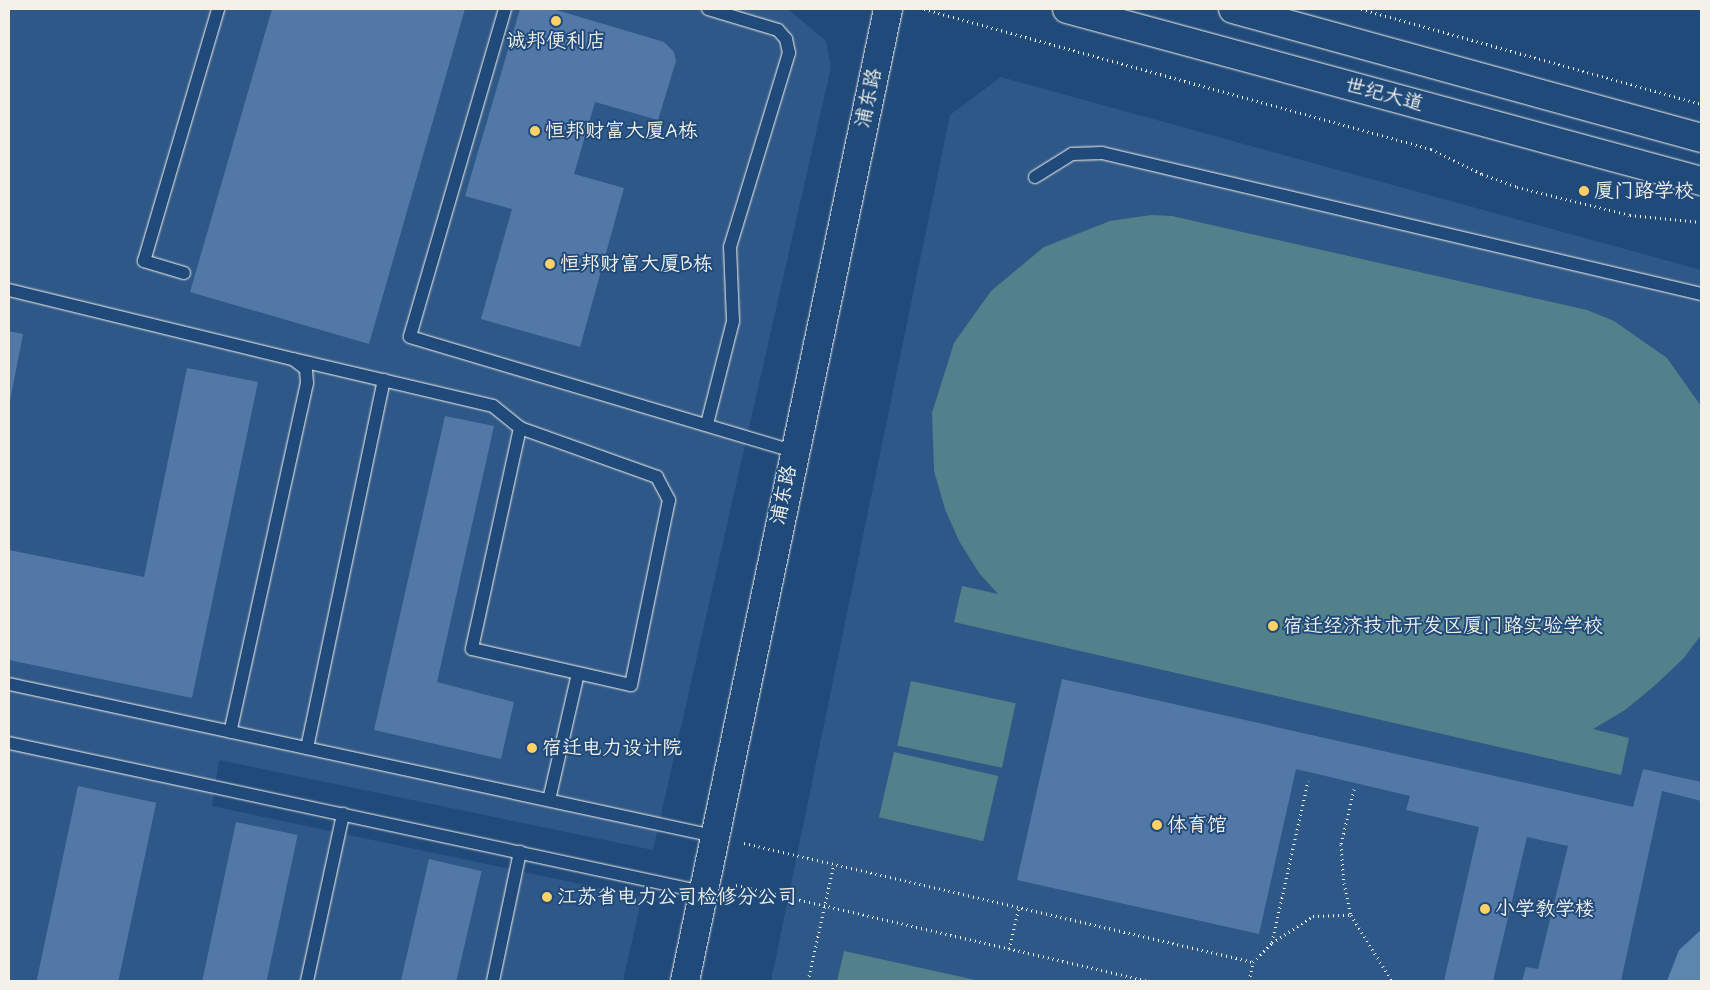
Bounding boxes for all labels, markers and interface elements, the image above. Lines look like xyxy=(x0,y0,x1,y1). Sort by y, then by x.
marker: 诚邦便利店 xyxy=(550,15,562,27)
place label: 诚邦便利店 xyxy=(506,29,606,53)
street label: 浦东路 xyxy=(851,66,887,130)
street label: 世纪大道 xyxy=(1342,73,1426,117)
place label: 恒邦财富大厦A栋 xyxy=(545,119,698,143)
marker: 恒邦财富大厦A栋 xyxy=(529,125,541,137)
place label: 厦门路学校 xyxy=(1594,179,1694,203)
marker: 厦门路学校 xyxy=(1578,185,1590,197)
place label: 恒邦财富大厦B栋 xyxy=(560,252,713,276)
marker: 恒邦财富大厦B栋 xyxy=(544,258,556,270)
street label: 浦东路 xyxy=(766,463,802,527)
place label: 宿迁经济技术开发区厦门路实验学校 xyxy=(1283,614,1603,638)
marker: 宿迁经济技术开发区厦门路实验学校 xyxy=(1267,620,1279,632)
place label: 宿迁电力设计院 xyxy=(542,736,682,760)
marker: 宿迁电力设计院 xyxy=(526,742,538,754)
place label: 体育馆 xyxy=(1167,813,1227,837)
marker: 体育馆 xyxy=(1151,819,1163,831)
place label: 江苏省电力公司检修分公司 xyxy=(557,885,797,909)
marker: 江苏省电力公司检修分公司 xyxy=(541,891,553,903)
place label: 小学教学楼 xyxy=(1495,897,1595,921)
marker: 小学教学楼 xyxy=(1479,903,1491,915)

